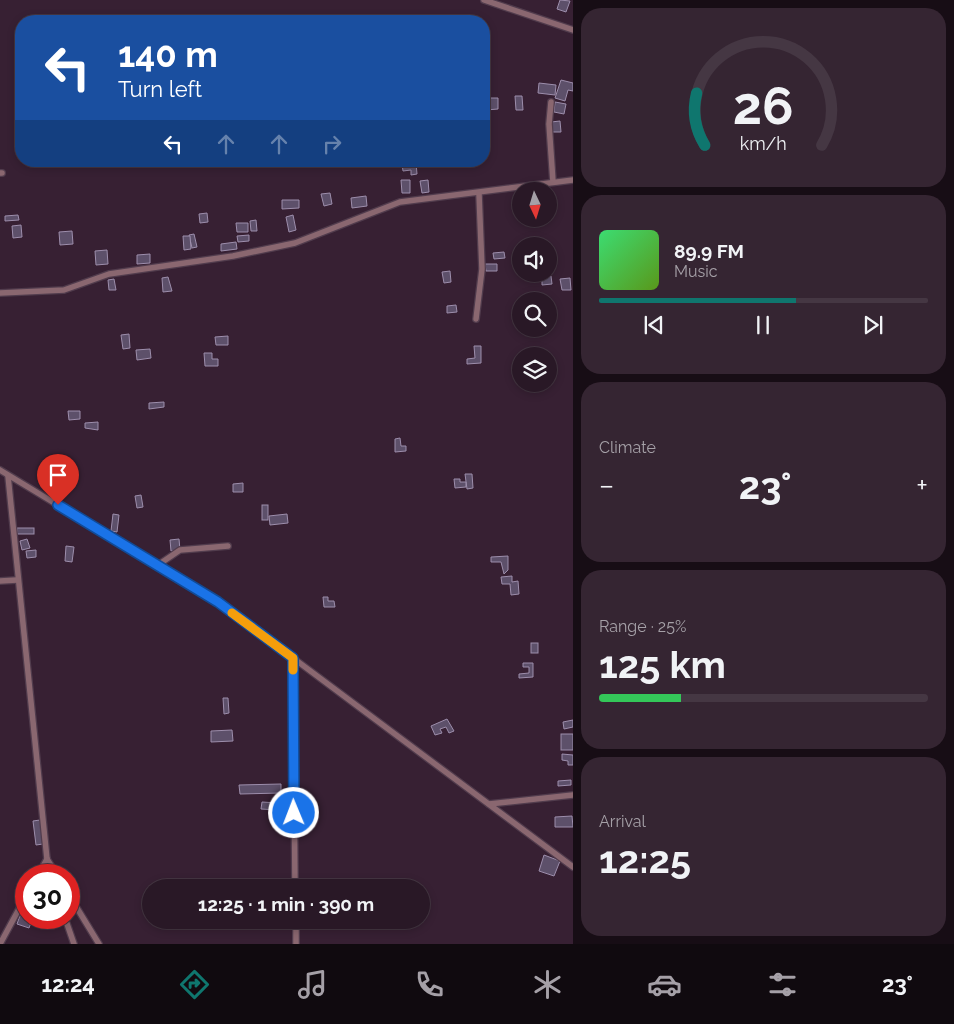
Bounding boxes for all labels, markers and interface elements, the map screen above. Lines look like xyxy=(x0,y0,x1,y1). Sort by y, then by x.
text: 140 m xyxy=(118,34,218,75)
icon: left xyxy=(35,35,100,100)
text: 26 xyxy=(733,75,794,136)
text: Turn left xyxy=(118,76,202,102)
icon: left xyxy=(159,130,187,158)
icon: ahead xyxy=(212,130,240,158)
icon: ahead xyxy=(265,130,293,158)
icon: right xyxy=(318,130,346,158)
text: km/h xyxy=(740,133,787,154)
north arrow xyxy=(512,182,558,228)
map controls xyxy=(512,182,557,392)
button: sound xyxy=(512,237,557,282)
text: 89.9 FM xyxy=(674,240,744,262)
text: Music xyxy=(674,262,718,281)
button: search xyxy=(512,292,557,337)
icon: previous xyxy=(640,311,668,339)
icon: pause xyxy=(749,311,777,339)
icon: next xyxy=(859,311,887,339)
button: layers xyxy=(512,347,557,392)
text: Climate xyxy=(599,438,656,457)
pin xyxy=(37,454,79,505)
icon: arrive xyxy=(44,461,72,489)
text: 23° xyxy=(739,463,792,508)
text: − xyxy=(599,469,614,502)
text: + xyxy=(916,469,928,502)
text: Range · 25% xyxy=(599,617,686,636)
text: 125 km xyxy=(599,642,726,687)
position arrow xyxy=(267,786,319,838)
text: Arrival xyxy=(599,812,646,831)
text: 12:25 xyxy=(599,837,691,882)
speed limit sign: 30 xyxy=(15,864,80,929)
text: 12:25 · 1 min · 390 m xyxy=(198,893,374,915)
icon: directions xyxy=(177,967,212,1002)
icon: music xyxy=(295,967,330,1002)
icon: phone xyxy=(412,967,447,1002)
icon: climate xyxy=(530,967,565,1002)
icon: car xyxy=(647,967,682,1002)
icon: filters xyxy=(765,967,800,1002)
text: 12:24 xyxy=(41,971,95,997)
text: 23° xyxy=(882,971,913,997)

